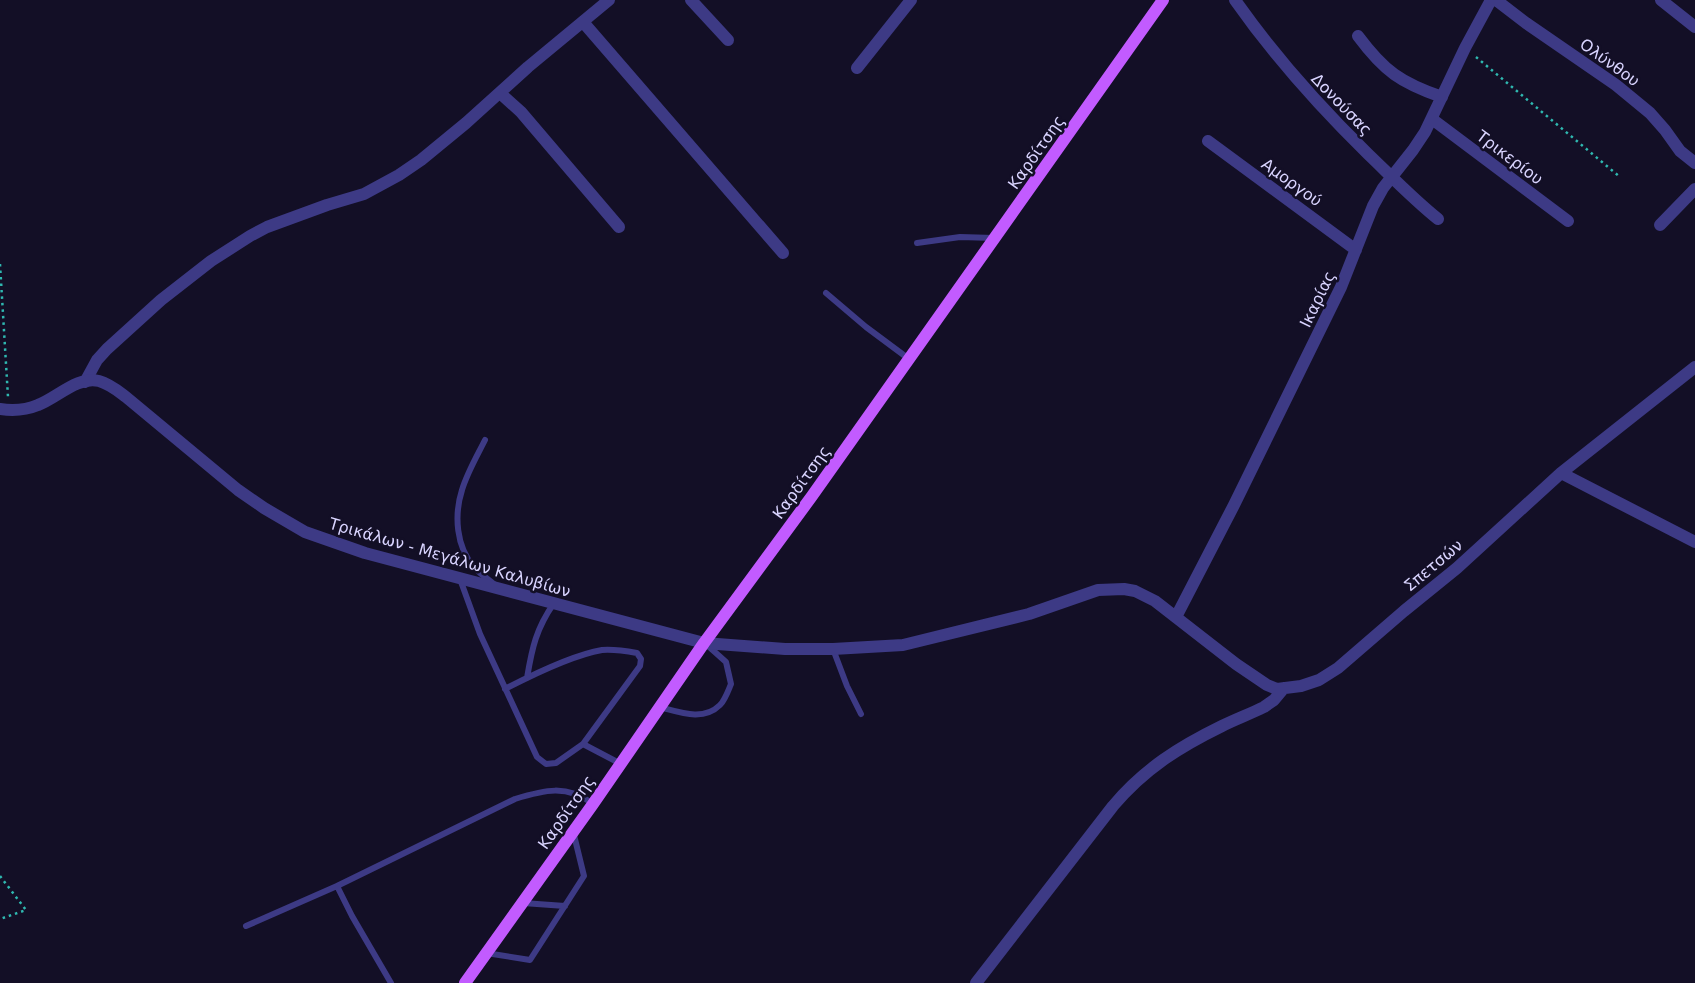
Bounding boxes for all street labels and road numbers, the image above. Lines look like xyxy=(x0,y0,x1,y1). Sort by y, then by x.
street label: Ολύνθου xyxy=(1576,34,1643,90)
street label: Δονούσας xyxy=(1307,69,1376,139)
street label: Καρδίτσης xyxy=(1004,112,1069,193)
street label: Τρικερίου xyxy=(1472,126,1547,188)
street label: Αμοργού xyxy=(1258,154,1325,211)
street label: Ικαρίας xyxy=(1296,268,1339,330)
street label: Καρδίτσης xyxy=(769,442,834,523)
street label: Τρικάλων - Μεγάλων Καλυβίων xyxy=(326,514,573,601)
street label: Σπετσών xyxy=(1400,535,1466,595)
street label: Καρδίτσης xyxy=(534,772,599,853)

